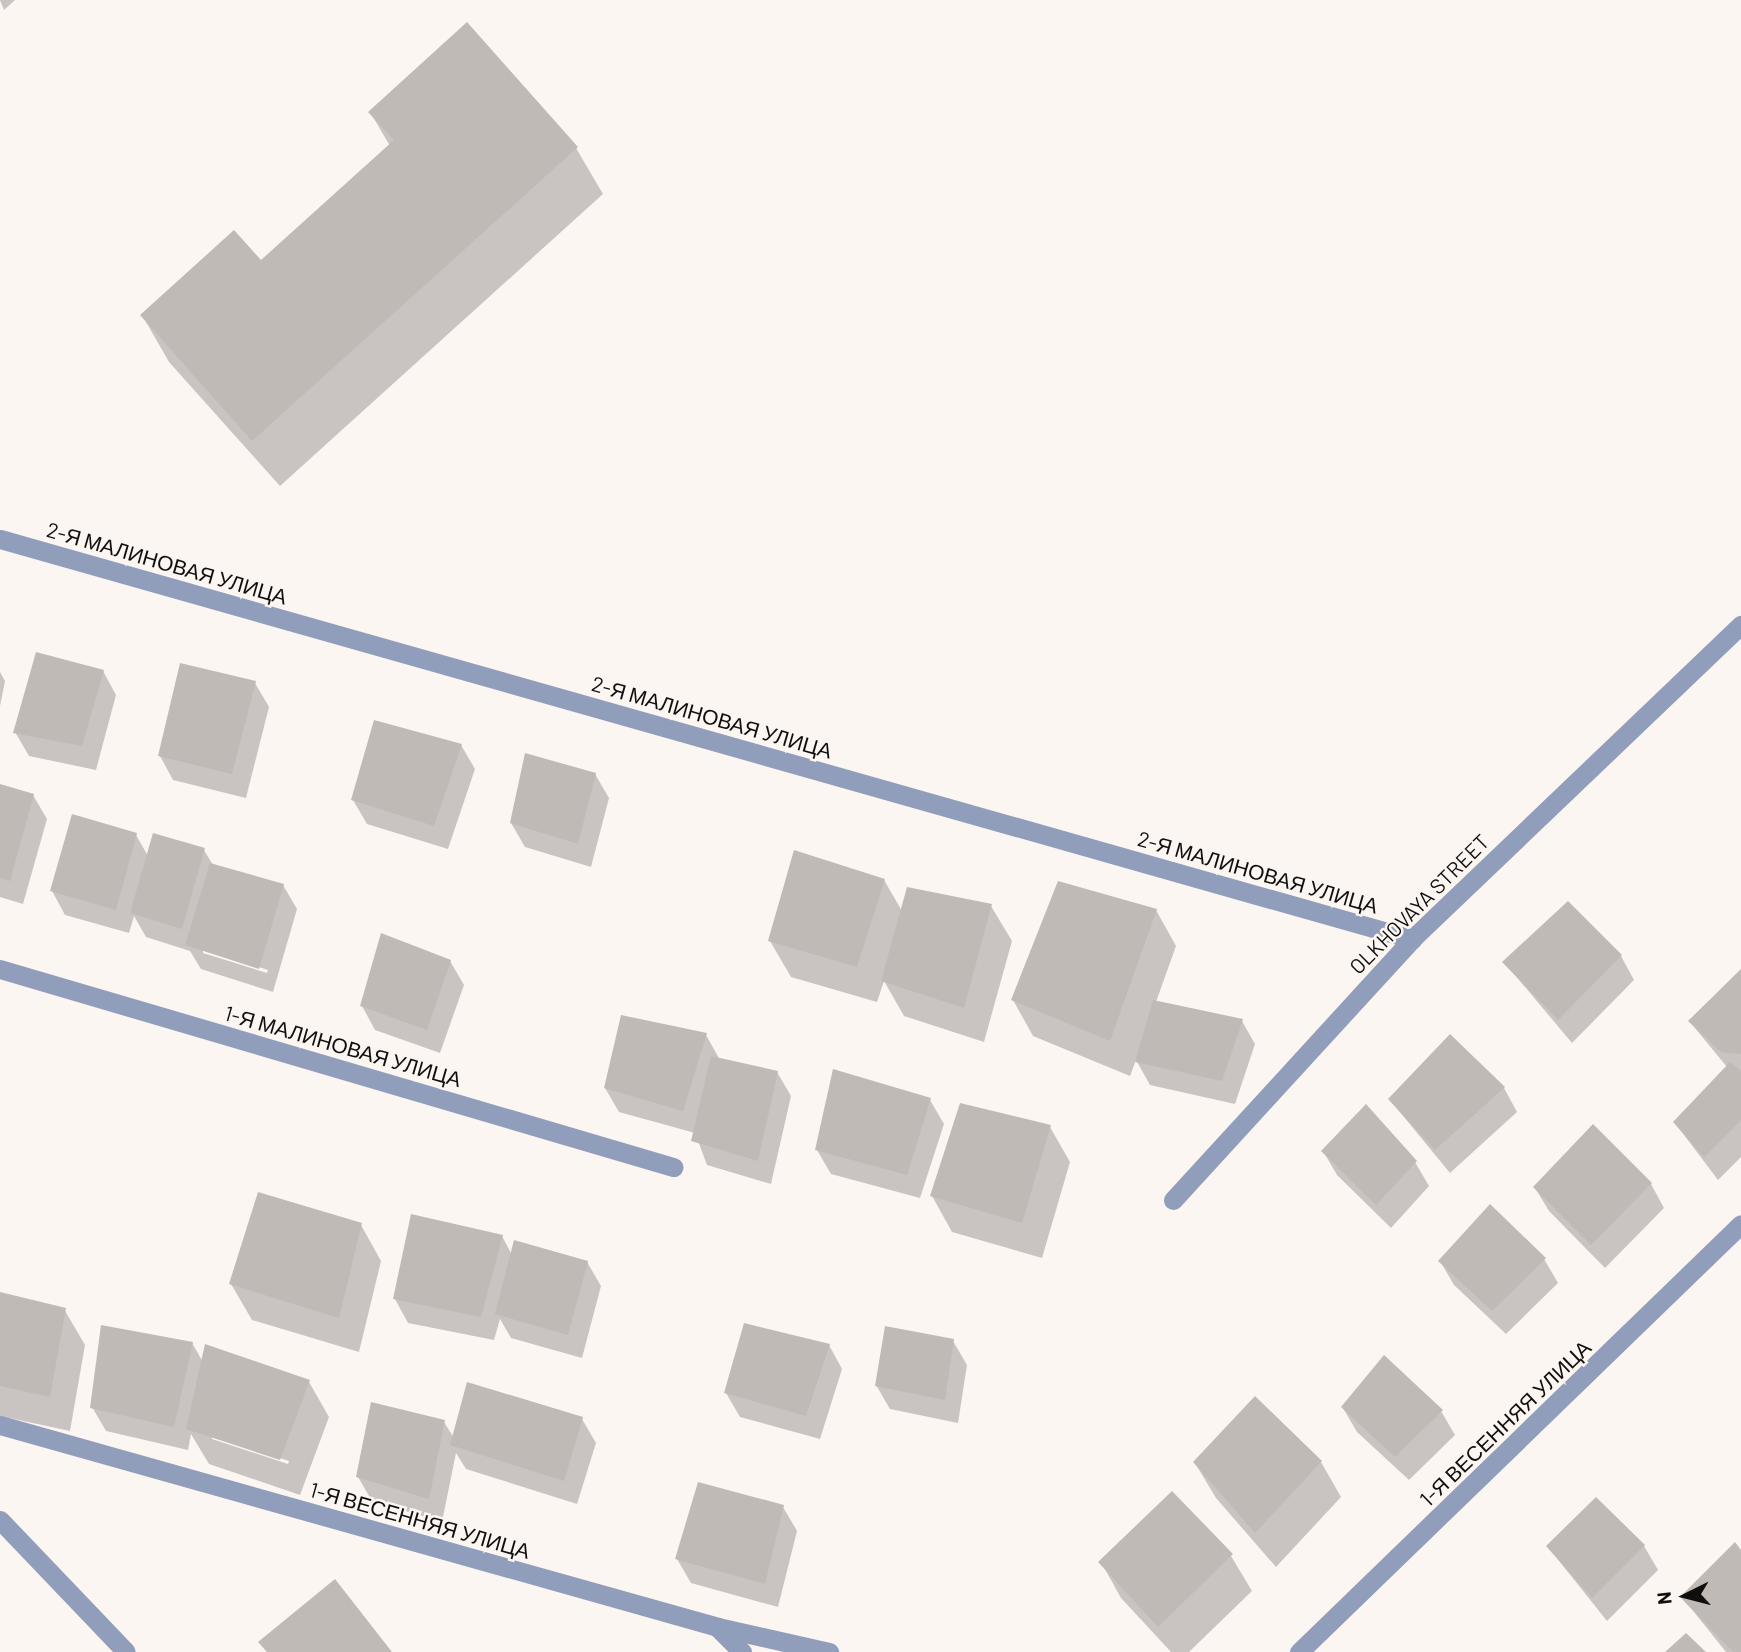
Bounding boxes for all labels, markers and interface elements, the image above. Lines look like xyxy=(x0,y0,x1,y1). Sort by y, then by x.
street label: 2-Я МАЛИНОВАЯ УЛИЦА xyxy=(44,517,290,609)
street label: 2-Я МАЛИНОВАЯ УЛИЦА xyxy=(589,671,835,763)
street label: 2-Я МАЛИНОВАЯ УЛИЦА xyxy=(1135,826,1381,918)
street label: OLKHOVAYA STREET xyxy=(1344,829,1494,979)
street label: 1-Я МАЛИНОВАЯ УЛИЦА xyxy=(222,1000,464,1092)
street label: 1-Я ВЕСЕННЯЯ УЛИЦА xyxy=(1414,1335,1596,1511)
street label: 1-Я ВЕСЕННЯЯ УЛИЦА xyxy=(307,1476,533,1564)
north arrow xyxy=(1650,1561,1720,1631)
text: N xyxy=(1652,1591,1676,1606)

